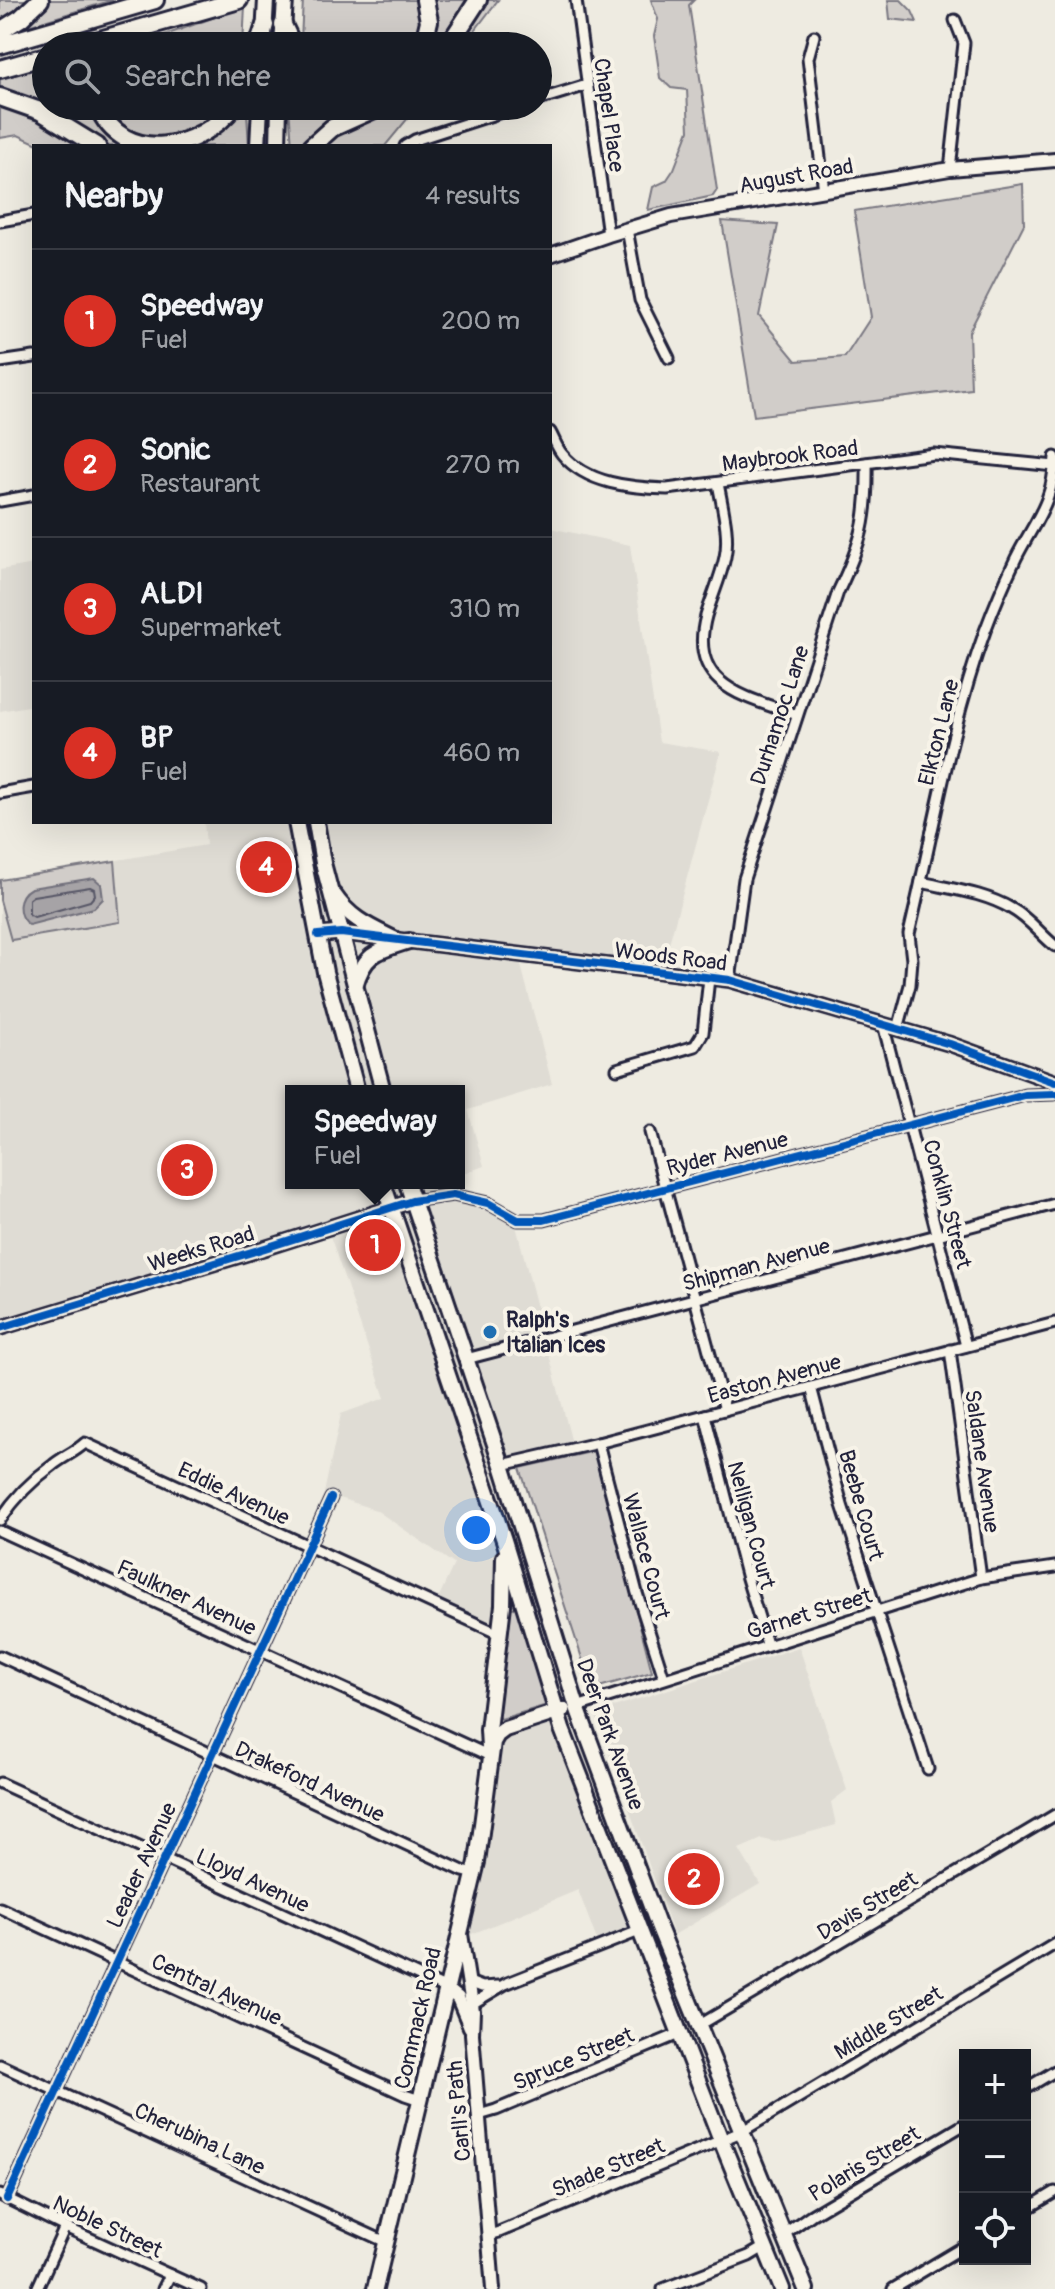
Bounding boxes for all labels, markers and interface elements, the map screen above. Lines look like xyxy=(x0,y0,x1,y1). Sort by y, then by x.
search box xyxy=(32,32,552,120)
icon: search xyxy=(60,54,104,98)
street label: Chapel Place xyxy=(587,56,631,174)
text: Search here xyxy=(124,58,271,95)
street label: August Road xyxy=(737,152,856,200)
text: Nearby xyxy=(64,175,163,218)
text: 4 results xyxy=(425,180,520,212)
text: Speedway xyxy=(140,287,263,324)
text: 1 xyxy=(85,305,95,337)
text: 200 m xyxy=(441,305,520,337)
text: Fuel xyxy=(140,324,188,356)
text: Sonic xyxy=(140,431,211,468)
street label: Maybrook Road xyxy=(721,434,860,478)
text: 2 xyxy=(83,449,97,481)
text: 270 m xyxy=(445,449,520,481)
text: Restaurant xyxy=(140,468,260,500)
text: ALDI xyxy=(140,575,204,612)
text: 3 xyxy=(83,593,97,625)
text: 310 m xyxy=(449,593,520,625)
text: Supermarket xyxy=(140,612,281,644)
street label: Durhamoc Lane xyxy=(744,642,816,789)
street label: Elkton Lane xyxy=(912,676,966,788)
text: BP xyxy=(140,719,174,756)
text: 4 xyxy=(82,737,98,769)
text: 460 m xyxy=(443,737,520,769)
text: Fuel xyxy=(140,756,188,788)
pin: 4 xyxy=(240,837,292,897)
street label: Woods Road xyxy=(613,936,729,978)
popup xyxy=(285,1085,465,1189)
text: Speedway xyxy=(314,1103,436,1140)
street label: Ryder Avenue xyxy=(664,1125,791,1183)
street label: Conklin Street xyxy=(916,1137,978,1272)
pin: 3 xyxy=(161,1140,213,1200)
text: Fuel xyxy=(314,1140,361,1172)
pin: 1 xyxy=(349,1215,401,1275)
street label: Weeks Road xyxy=(145,1220,258,1278)
street label: Shipman Avenue xyxy=(679,1232,833,1298)
place label: Ralph's Italian Ices xyxy=(506,1306,605,1359)
marker: Ralph's Italian Ices xyxy=(481,1323,499,1341)
street label: Easton Avenue xyxy=(705,1348,844,1410)
street label: Saldane Avenue xyxy=(958,1388,1006,1535)
street label: Beebe Court xyxy=(832,1447,890,1564)
street label: Eddie Avenue xyxy=(173,1456,294,1532)
street label: Nelligan Court xyxy=(721,1458,782,1592)
street label: Wallace Court xyxy=(616,1490,676,1623)
your location xyxy=(456,1510,496,1550)
street label: Faulkner Avenue xyxy=(112,1553,261,1643)
street label: Garnet Street xyxy=(743,1582,875,1646)
street label: Deer Park Avenue xyxy=(570,1655,650,1814)
street label: Drakeford Avenue xyxy=(230,1735,389,1829)
street label: Leader Avenue xyxy=(101,1798,183,1933)
street label: Lloyd Avenue xyxy=(191,1842,314,1919)
pin: 2 xyxy=(668,1849,720,1909)
street label: Davis Street xyxy=(812,1865,923,1947)
street label: Commack Road xyxy=(388,1945,448,2092)
street label: Central Avenue xyxy=(147,1947,286,2032)
street label: Middle Street xyxy=(829,1979,948,2066)
street label: Spruce Street xyxy=(509,2021,638,2097)
map controls xyxy=(959,2049,1031,2265)
button: + xyxy=(959,2049,1031,2121)
street label: Carll's Path xyxy=(441,2059,477,2163)
street label: Cherubina Lane xyxy=(130,2096,269,2181)
street label: Polaris Street xyxy=(804,2119,926,2208)
button: − xyxy=(959,2121,1031,2193)
street label: Shade Street xyxy=(548,2132,669,2204)
street label: Noble Street xyxy=(48,2189,167,2265)
button: locate xyxy=(959,2193,1031,2265)

